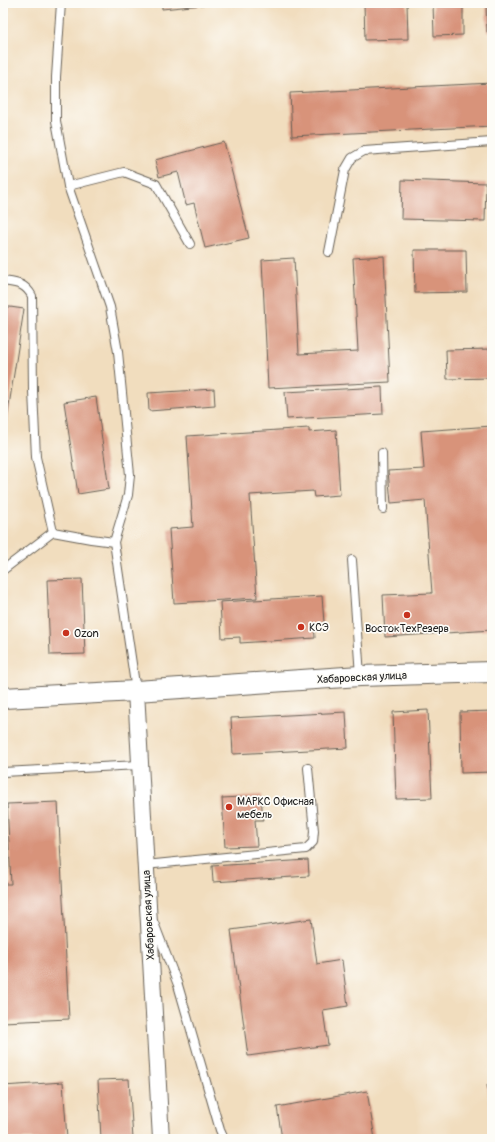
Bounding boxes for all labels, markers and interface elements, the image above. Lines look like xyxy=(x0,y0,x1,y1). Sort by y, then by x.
marker: ВостокТехРезерв xyxy=(402,610,412,620)
place label: КСЭ xyxy=(309,621,329,634)
marker: КСЭ xyxy=(296,622,306,632)
place label: ВостокТехРезерв xyxy=(365,622,449,635)
place label: Ozon xyxy=(74,627,99,640)
marker: Ozon xyxy=(61,628,71,638)
street label: Хабаровская улица xyxy=(317,669,407,686)
place label: МАРКС Офисная мебель xyxy=(237,795,314,821)
marker: МАРКС Офисная мебель xyxy=(224,802,234,812)
street label: Хабаровская улица xyxy=(140,870,157,960)

